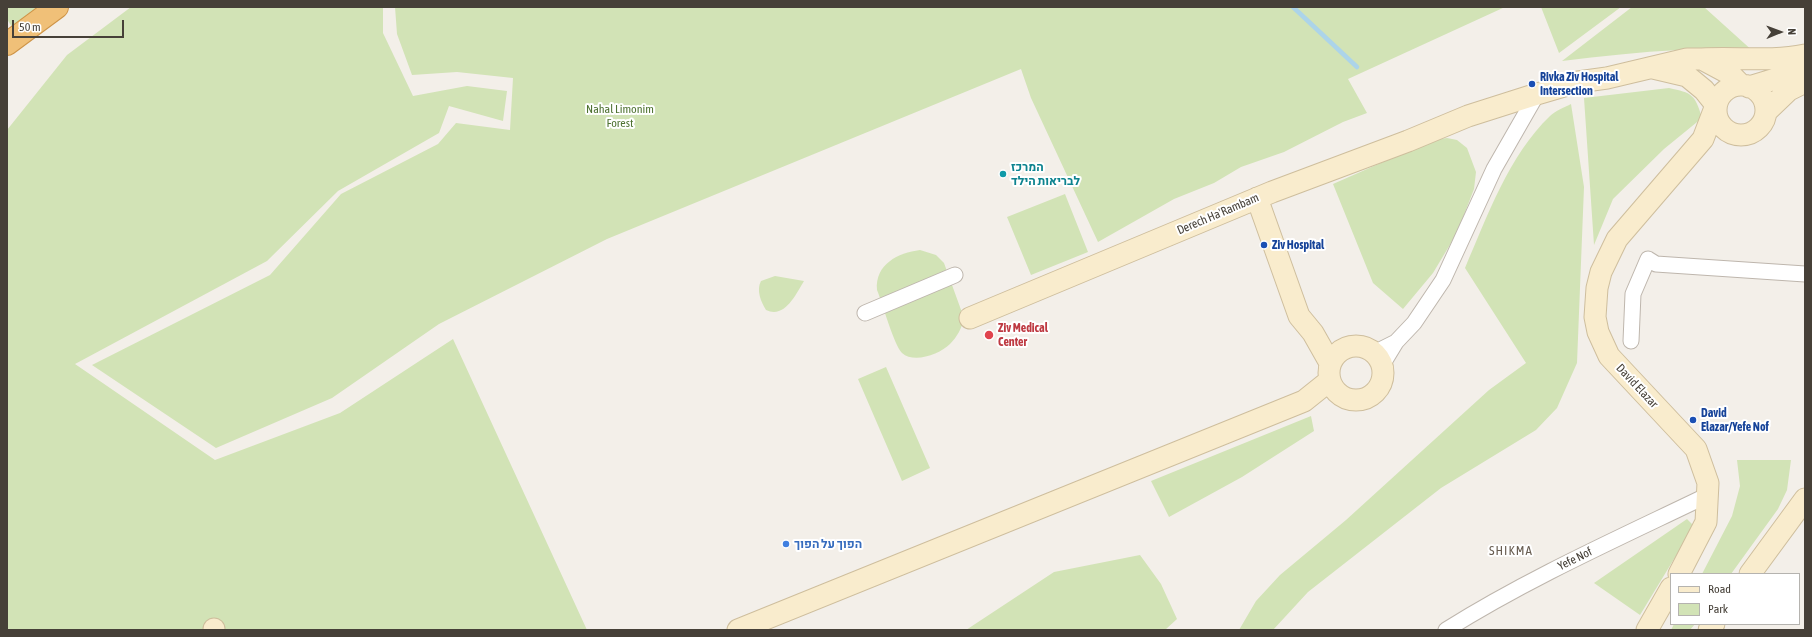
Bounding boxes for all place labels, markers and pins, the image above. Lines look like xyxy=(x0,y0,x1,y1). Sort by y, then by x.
place label: Rivka Ziv Hospital Intersection xyxy=(1540,70,1618,98)
marker: Rivka Ziv Hospital Intersection xyxy=(1527,79,1537,89)
place label: המרכז לבריאות הילד xyxy=(1011,160,1080,188)
marker: המרכז לבריאות הילד xyxy=(998,169,1008,179)
place label: Ziv Hospital xyxy=(1272,238,1324,252)
marker: Ziv Hospital xyxy=(1259,240,1269,250)
place label: Ziv Medical Center xyxy=(998,321,1048,349)
marker: Ziv Medical Center xyxy=(983,329,995,341)
place label: David Elazar/Yefe Nof xyxy=(1701,406,1769,434)
marker: David Elazar/Yefe Nof xyxy=(1688,415,1698,425)
place label: הפוך על הפוך xyxy=(794,537,862,551)
marker: הפוך על הפוך xyxy=(781,539,791,549)

